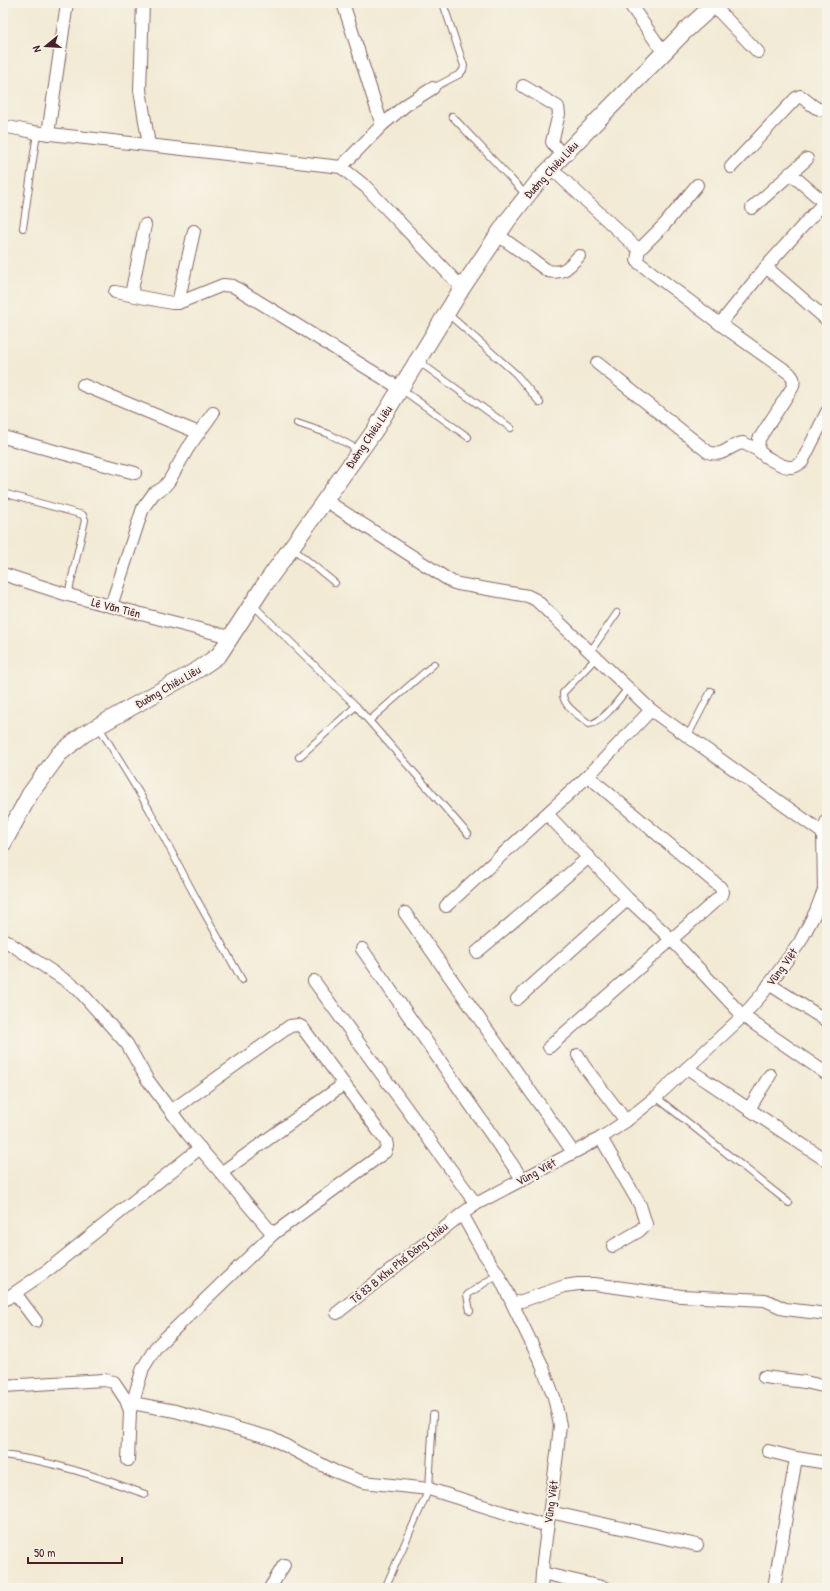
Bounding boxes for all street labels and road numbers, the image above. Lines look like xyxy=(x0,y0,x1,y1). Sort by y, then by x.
street label: Đường Chiêu Liêu xyxy=(519,137,582,202)
street label: Đường Chiêu Liêu xyxy=(341,401,396,472)
street label: Lê Văn Tiên xyxy=(90,593,143,622)
street label: Đường Chiêu Liêu xyxy=(132,661,204,712)
street label: Vũng Việt xyxy=(762,943,802,989)
street label: Vũng Việt xyxy=(513,1153,560,1190)
street label: Tổ 83 B Khu Phố Đông Chiêu xyxy=(346,1218,451,1307)
street label: Vũng Việt xyxy=(539,1478,562,1525)

